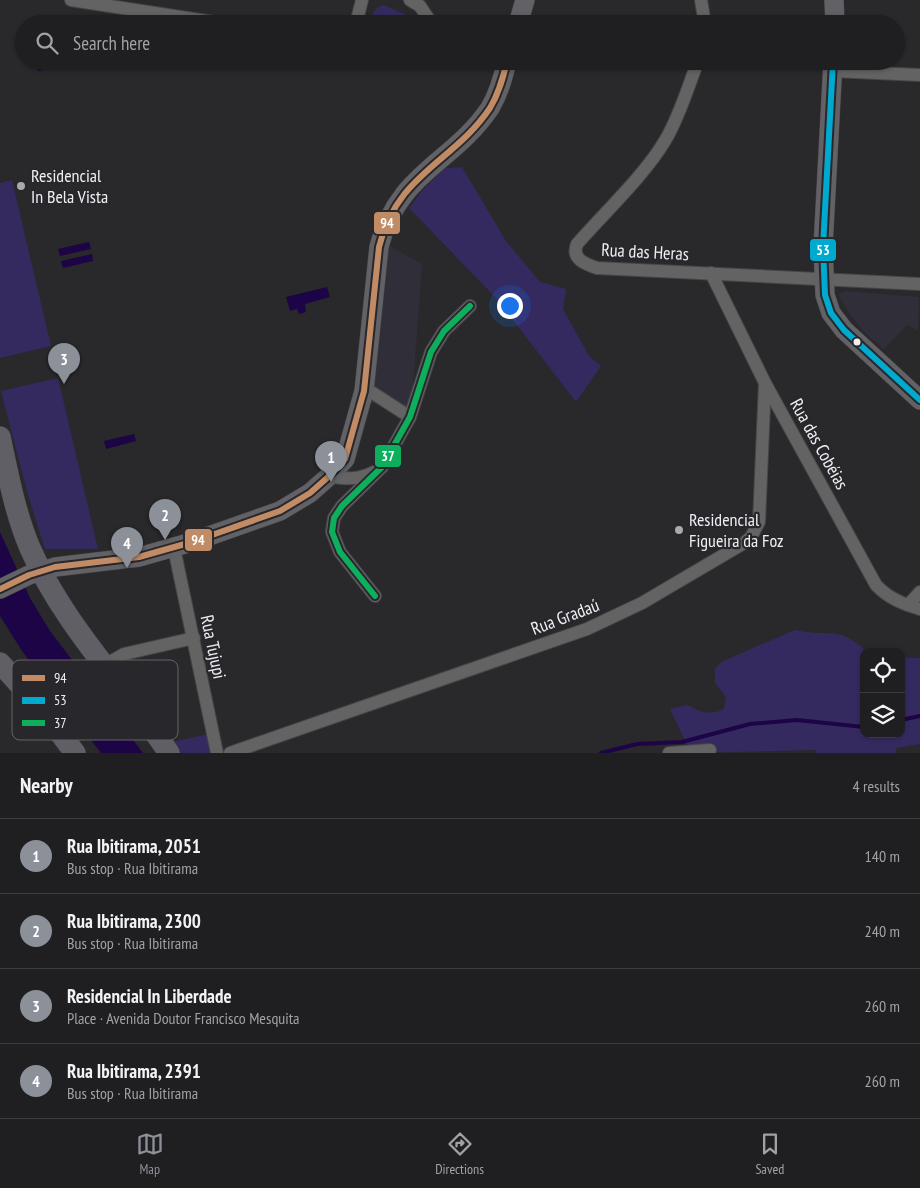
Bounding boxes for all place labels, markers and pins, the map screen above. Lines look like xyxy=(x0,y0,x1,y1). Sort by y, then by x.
place label: Residencial In Bela Vista xyxy=(31,164,108,208)
marker: Residencial In Bela Vista xyxy=(15,180,27,192)
unlabelled marker xyxy=(852,337,862,347)
pin: 3 xyxy=(48,343,80,384)
pin: 1 xyxy=(315,441,347,482)
pin: 2 xyxy=(149,499,181,540)
place label: Residencial Figueira da Foz xyxy=(689,508,784,552)
marker: Residencial Figueira da Foz xyxy=(673,524,685,536)
pin: 4 xyxy=(111,527,143,568)

